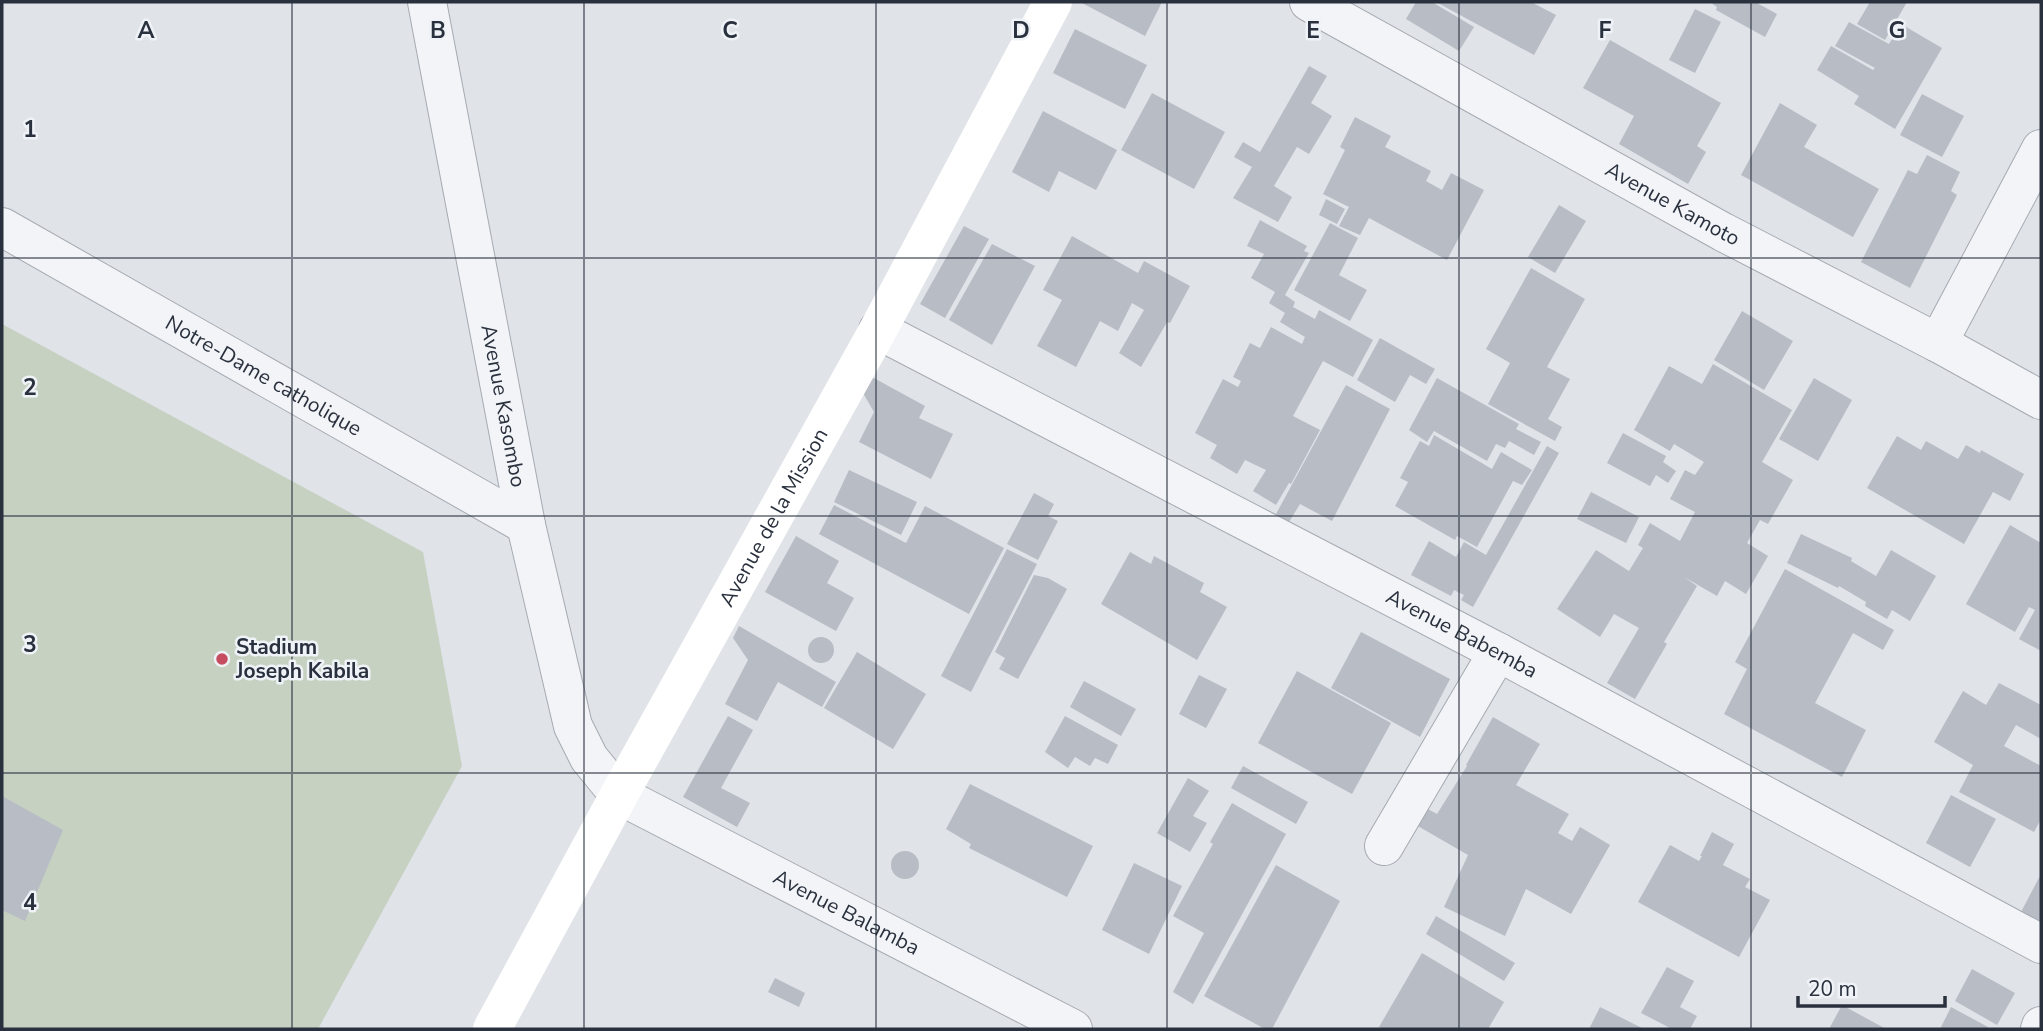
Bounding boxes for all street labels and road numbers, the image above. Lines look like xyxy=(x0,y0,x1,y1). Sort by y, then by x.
street label: Avenue Kamoto xyxy=(1600,155,1745,252)
street label: Notre-Dame catholique xyxy=(160,309,367,443)
street label: Avenue Kasombo xyxy=(474,322,533,489)
street label: Avenue de la Mission xyxy=(713,423,835,612)
street label: Avenue Babemba xyxy=(1381,582,1542,685)
street label: Avenue Balamba xyxy=(768,863,924,962)

